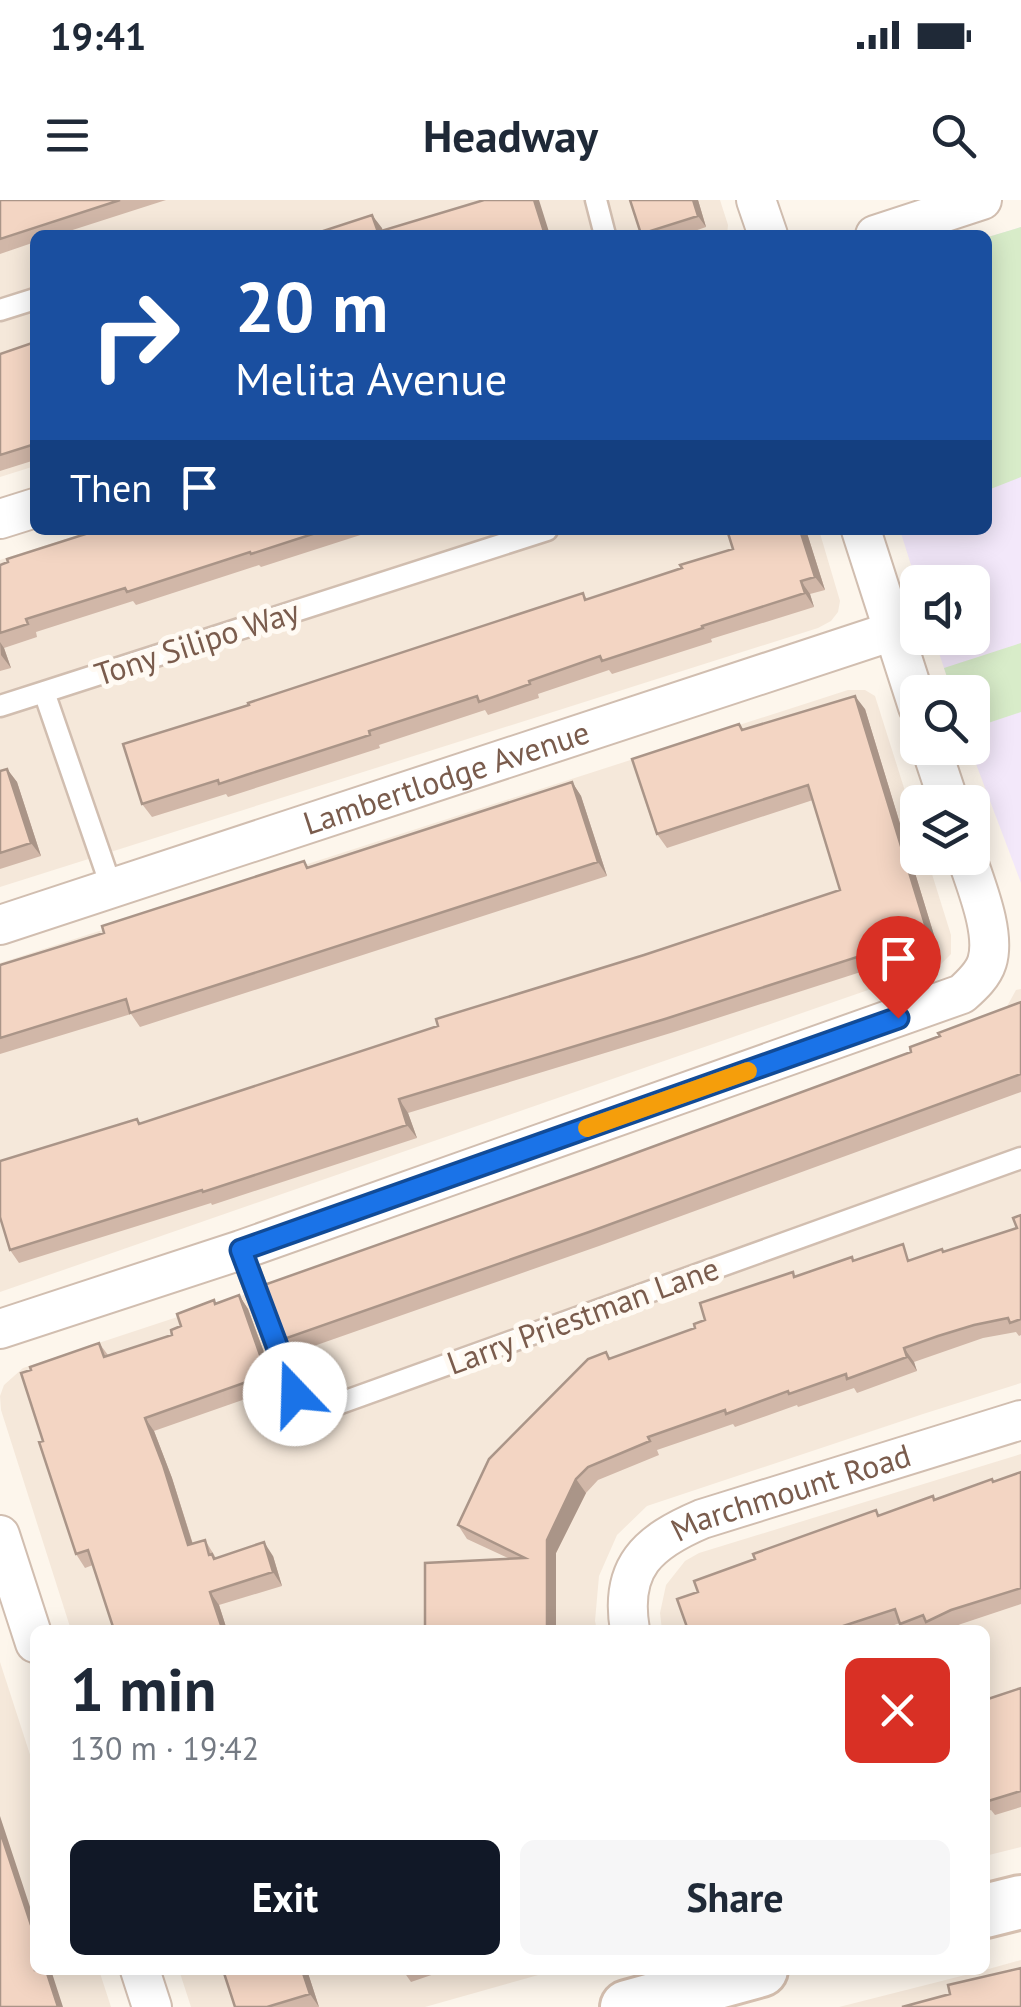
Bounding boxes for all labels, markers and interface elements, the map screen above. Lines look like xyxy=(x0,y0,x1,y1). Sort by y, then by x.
text: 19:41 xyxy=(50,11,146,60)
text: Headway xyxy=(423,106,598,164)
icon: menu xyxy=(40,108,95,163)
icon: search xyxy=(926,108,981,163)
text: 20 m xyxy=(235,261,388,351)
icon: right xyxy=(70,270,200,400)
text: Melita Avenue xyxy=(235,349,507,407)
icon: arrive xyxy=(172,460,227,515)
text: Then xyxy=(70,463,152,512)
map controls xyxy=(900,565,990,875)
button: sound xyxy=(900,565,990,655)
street label: Tony Silipo Way xyxy=(89,589,304,695)
button: search xyxy=(900,675,990,765)
street label: Lambertlodge Avenue xyxy=(298,710,595,844)
button: layers xyxy=(900,785,990,875)
pin xyxy=(856,916,941,1019)
icon: arrive xyxy=(871,931,926,986)
street label: Larry Priestman Lane xyxy=(441,1246,724,1384)
position arrow xyxy=(243,1342,347,1446)
street label: Marchmount Road xyxy=(664,1434,916,1550)
text: 1 min xyxy=(70,1650,216,1728)
button: close xyxy=(845,1658,950,1763)
text: 130 m · 19:42 xyxy=(70,1727,259,1769)
button: Exit xyxy=(70,1840,500,1955)
button: Share xyxy=(520,1840,950,1955)

